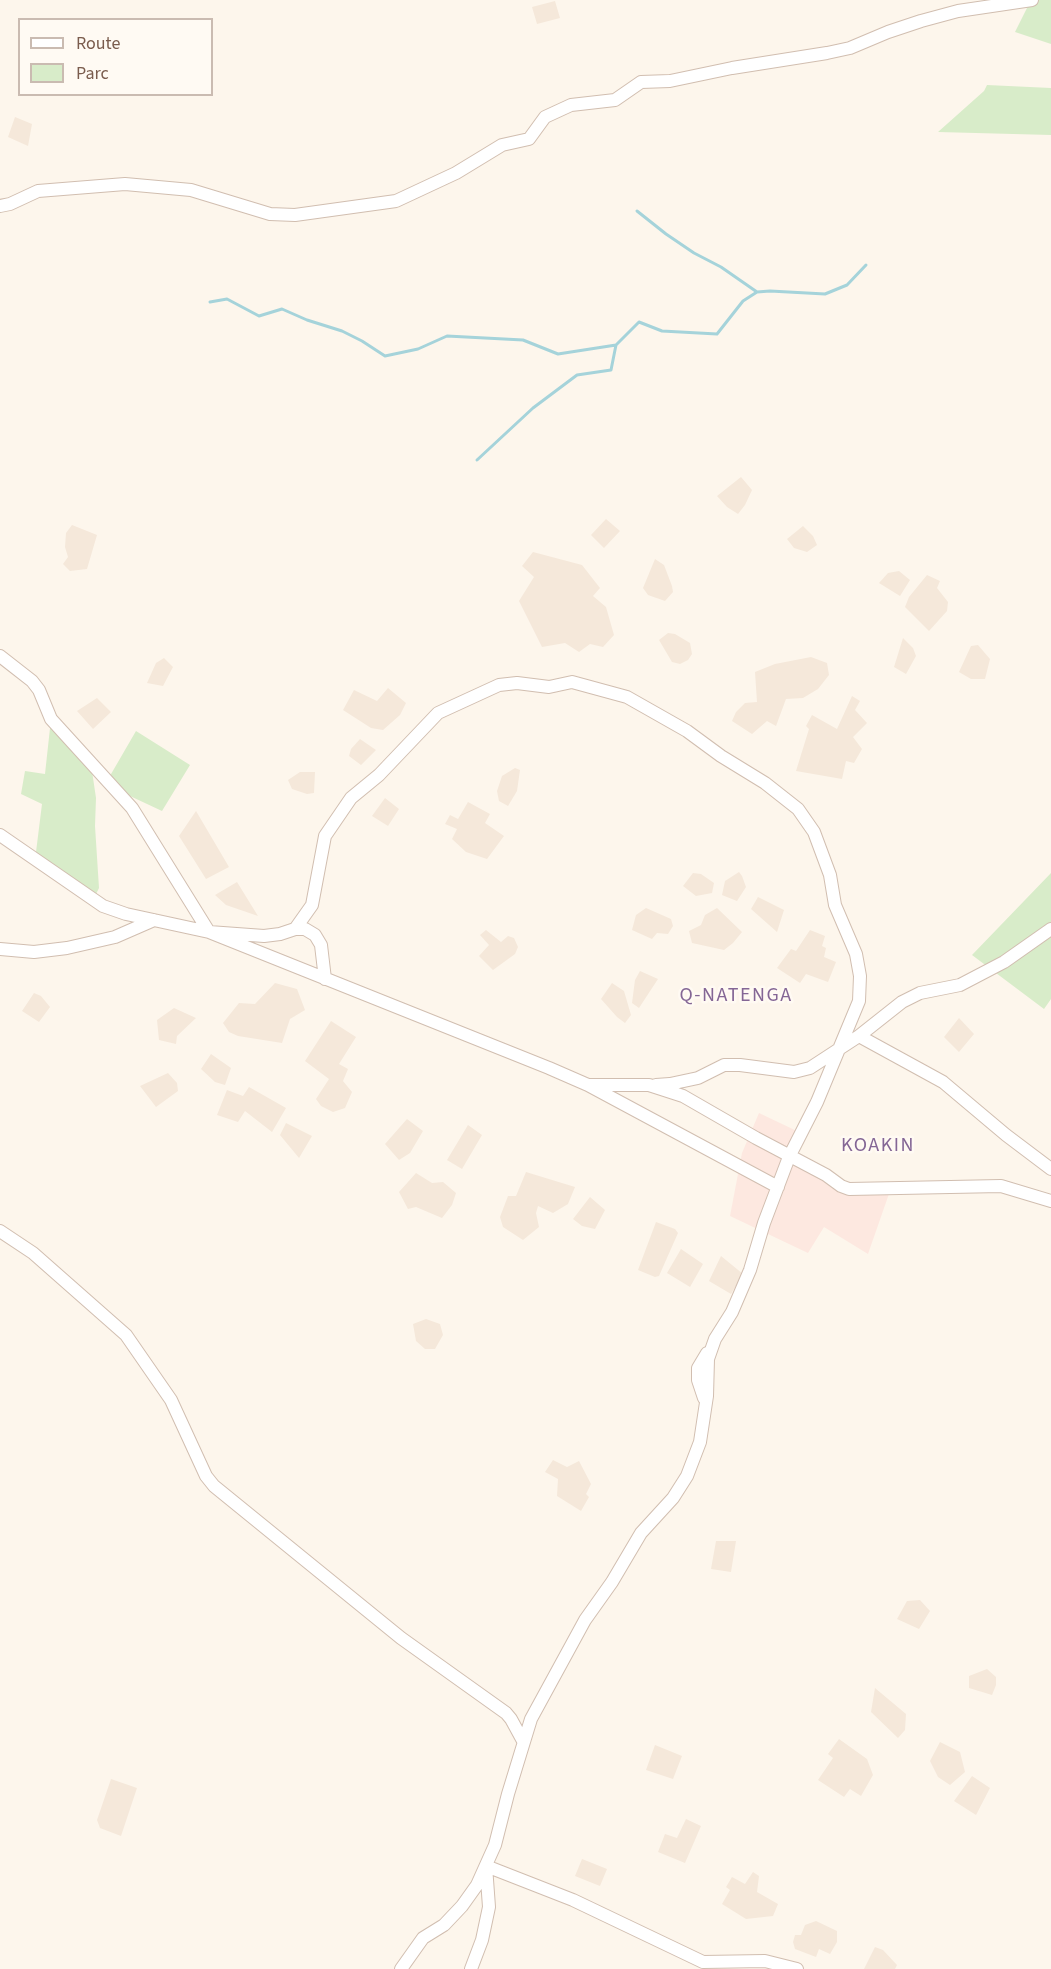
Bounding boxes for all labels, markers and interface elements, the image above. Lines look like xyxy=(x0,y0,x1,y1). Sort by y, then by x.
legend xyxy=(18,18,213,96)
text: Route xyxy=(76,31,120,56)
text: Parc xyxy=(76,61,109,86)
district label: Q-NATENGA xyxy=(679,985,793,1009)
district label: KOAKIN xyxy=(841,1135,915,1159)

